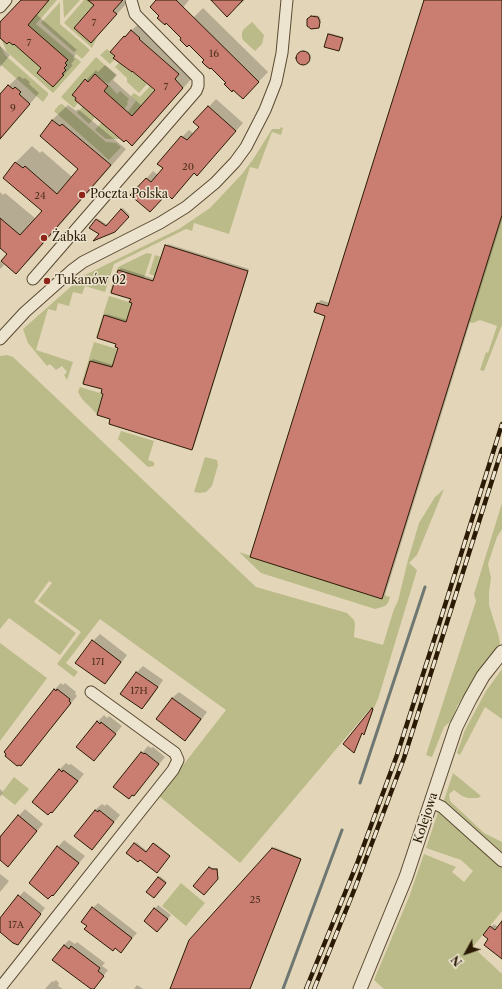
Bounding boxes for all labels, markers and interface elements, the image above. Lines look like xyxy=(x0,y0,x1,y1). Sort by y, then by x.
house number: 7 xyxy=(92,17,96,29)
house number: 7 xyxy=(27,37,31,49)
house number: 16 xyxy=(209,48,219,60)
house number: 7 xyxy=(164,81,168,93)
house number: 9 xyxy=(10,102,16,114)
house number: 20 xyxy=(182,161,194,173)
place label: Poczta Polska xyxy=(90,188,168,202)
house number: 24 xyxy=(34,190,46,202)
marker: Poczta Polska xyxy=(77,190,87,200)
place label: Żabka xyxy=(52,231,87,245)
marker: Żabka xyxy=(39,233,49,243)
place label: Tukanów 02 xyxy=(55,274,126,288)
marker: Tukanów 02 xyxy=(42,276,52,286)
house number: 17I xyxy=(92,656,104,668)
house number: 17H xyxy=(130,685,148,697)
street label: Kolejowa xyxy=(411,791,441,845)
house number: 25 xyxy=(249,894,261,906)
house number: 17A xyxy=(8,919,24,931)
north arrow xyxy=(446,933,486,973)
text: N xyxy=(448,953,465,969)

